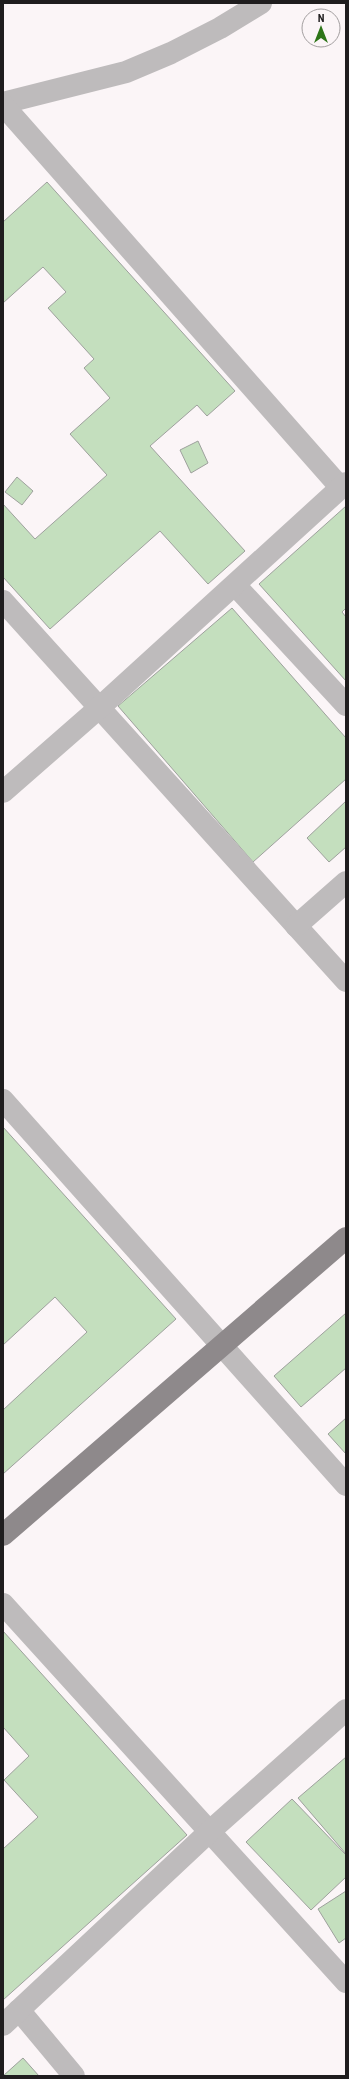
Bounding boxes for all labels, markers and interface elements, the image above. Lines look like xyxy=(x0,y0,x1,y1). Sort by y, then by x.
north arrow xyxy=(301,8,341,48)
text: N xyxy=(318,12,325,25)

